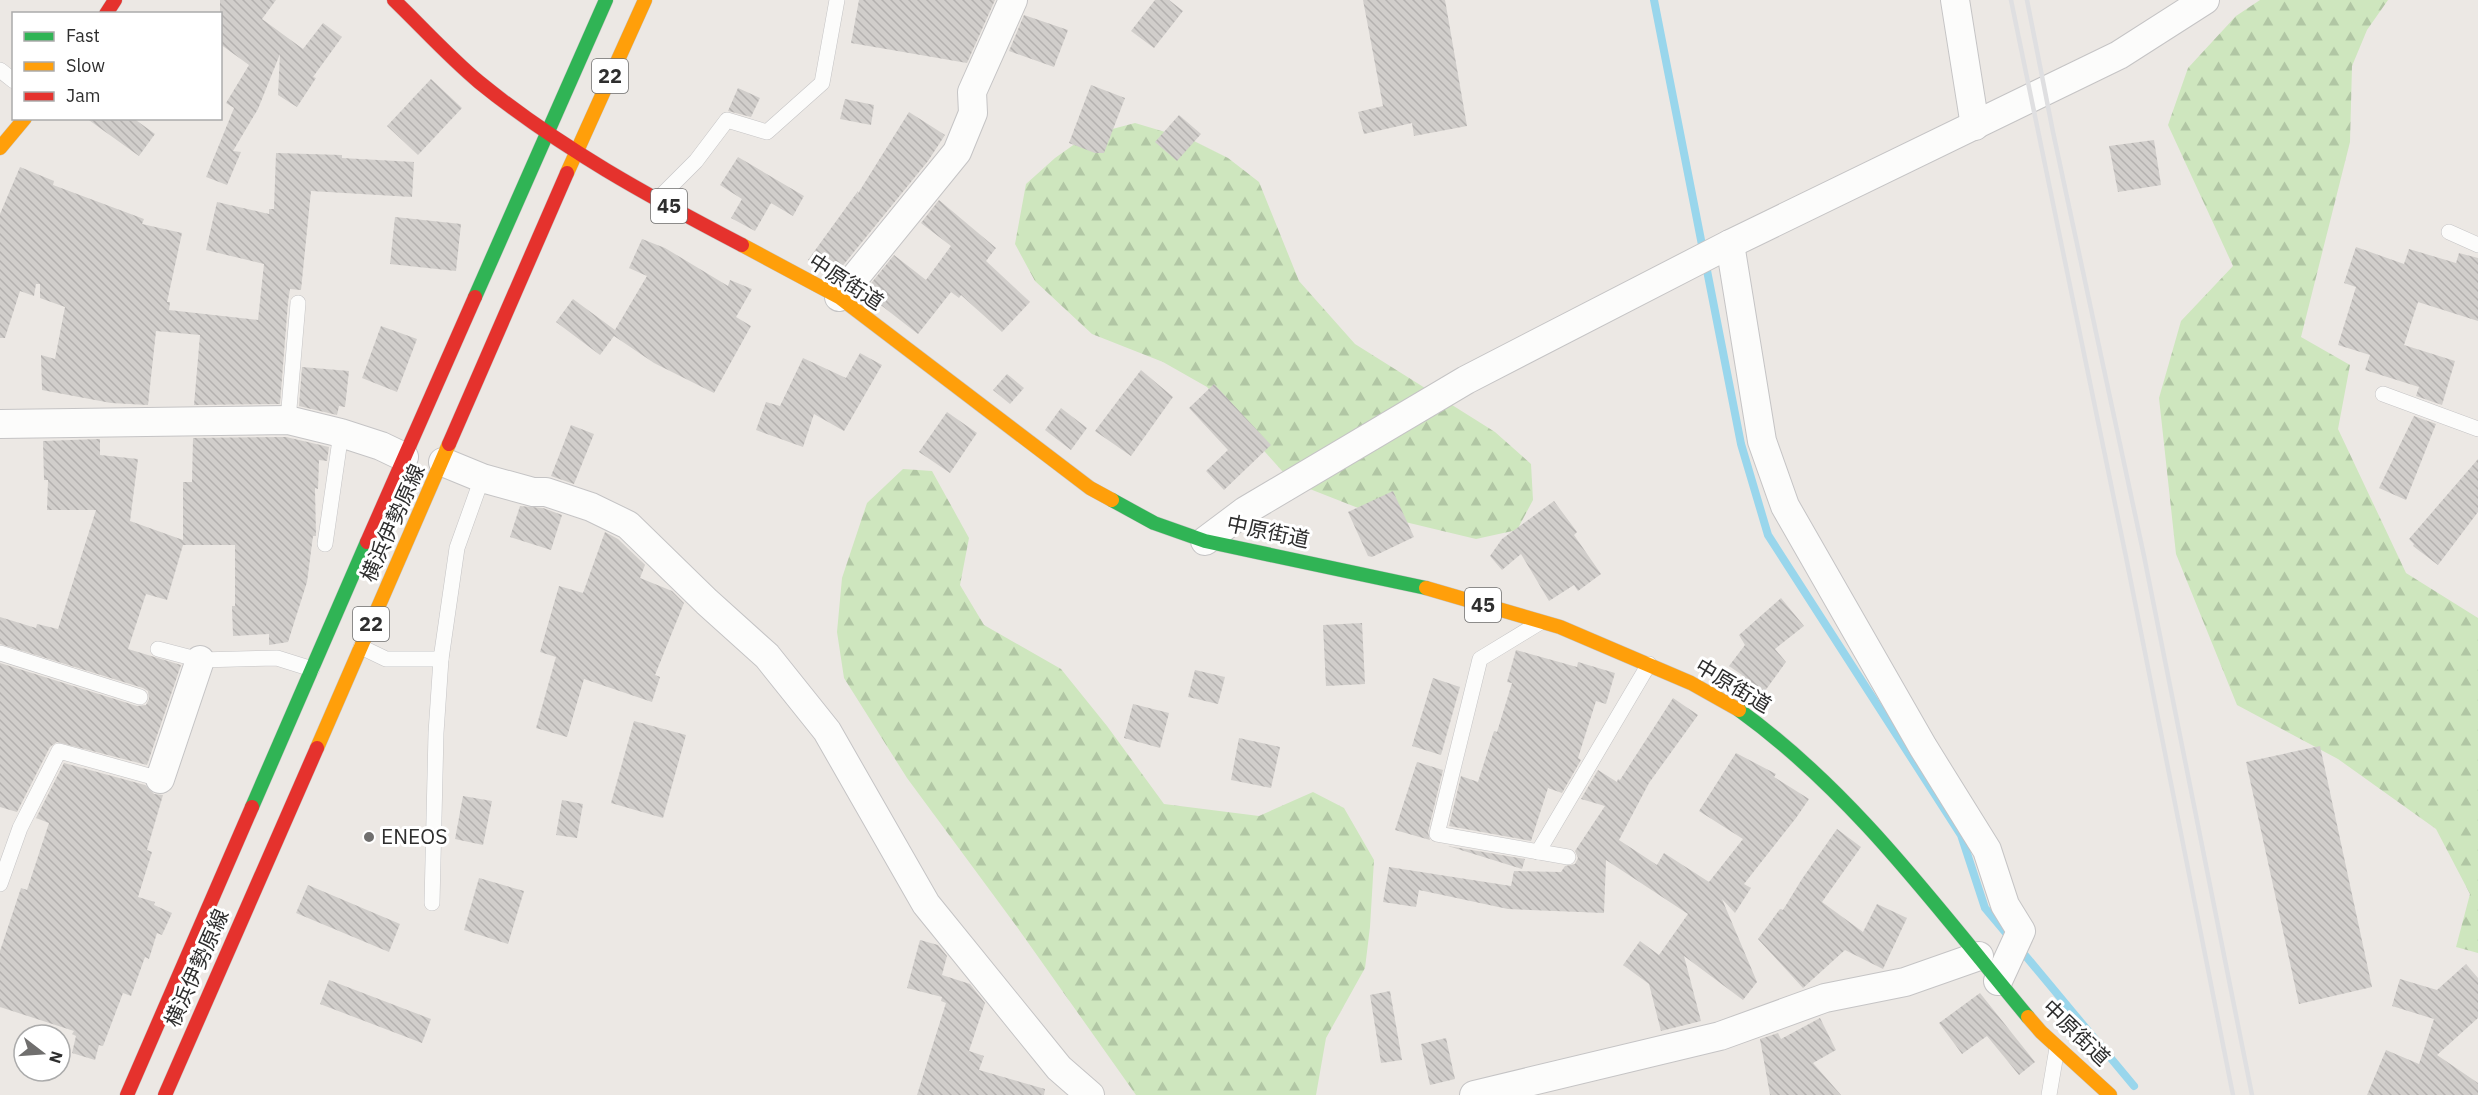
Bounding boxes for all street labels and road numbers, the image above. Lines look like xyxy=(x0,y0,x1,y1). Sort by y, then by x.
road number: 22 xyxy=(592,59,628,93)
road number: 45 xyxy=(651,189,687,223)
street label: 中原街道 xyxy=(804,247,889,316)
street label: 横浜伊勢原線 xyxy=(354,459,431,586)
street label: 中原街道 xyxy=(1224,509,1312,553)
road number: 45 xyxy=(1465,588,1501,622)
road number: 22 xyxy=(353,607,389,641)
street label: 中原街道 xyxy=(1690,652,1777,719)
street label: 横浜伊勢原線 xyxy=(158,904,235,1031)
street label: 中原街道 xyxy=(2037,993,2117,1072)

